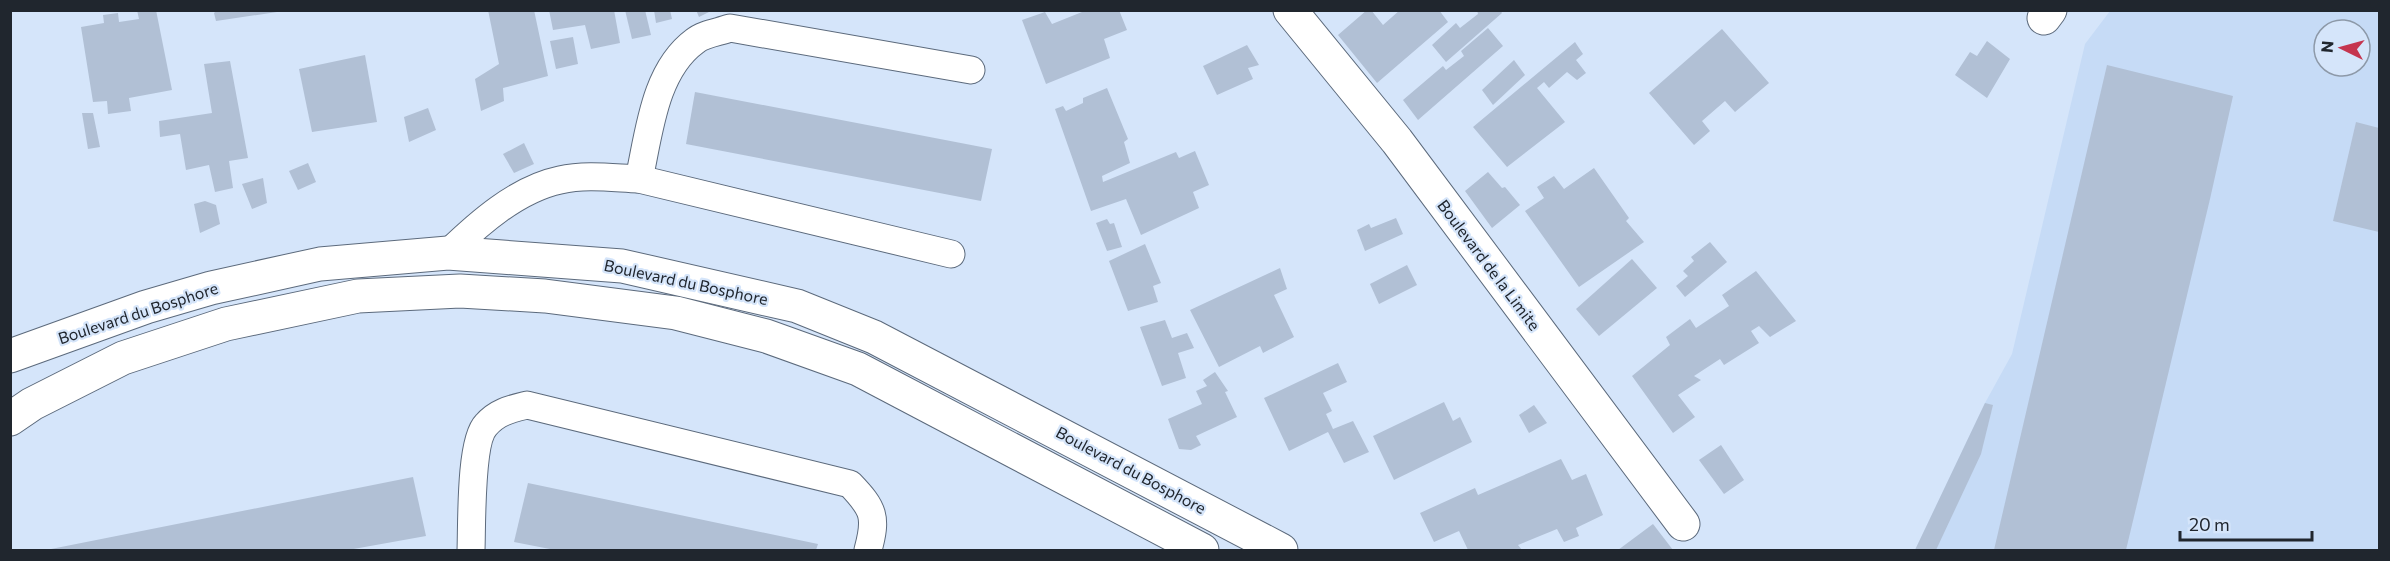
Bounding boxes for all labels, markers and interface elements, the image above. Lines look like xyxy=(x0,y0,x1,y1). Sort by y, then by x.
north arrow xyxy=(2312,18,2372,78)
text: N xyxy=(2317,40,2337,53)
street label: Boulevard de la Limite xyxy=(1434,196,1545,334)
street label: Boulevard du Bosphore xyxy=(602,255,770,308)
street label: Boulevard du Bosphore xyxy=(56,278,220,347)
street label: Boulevard du Bosphore xyxy=(1053,422,1209,517)
scale bar xyxy=(2180,504,2312,542)
text: 20 m xyxy=(2189,513,2230,535)

